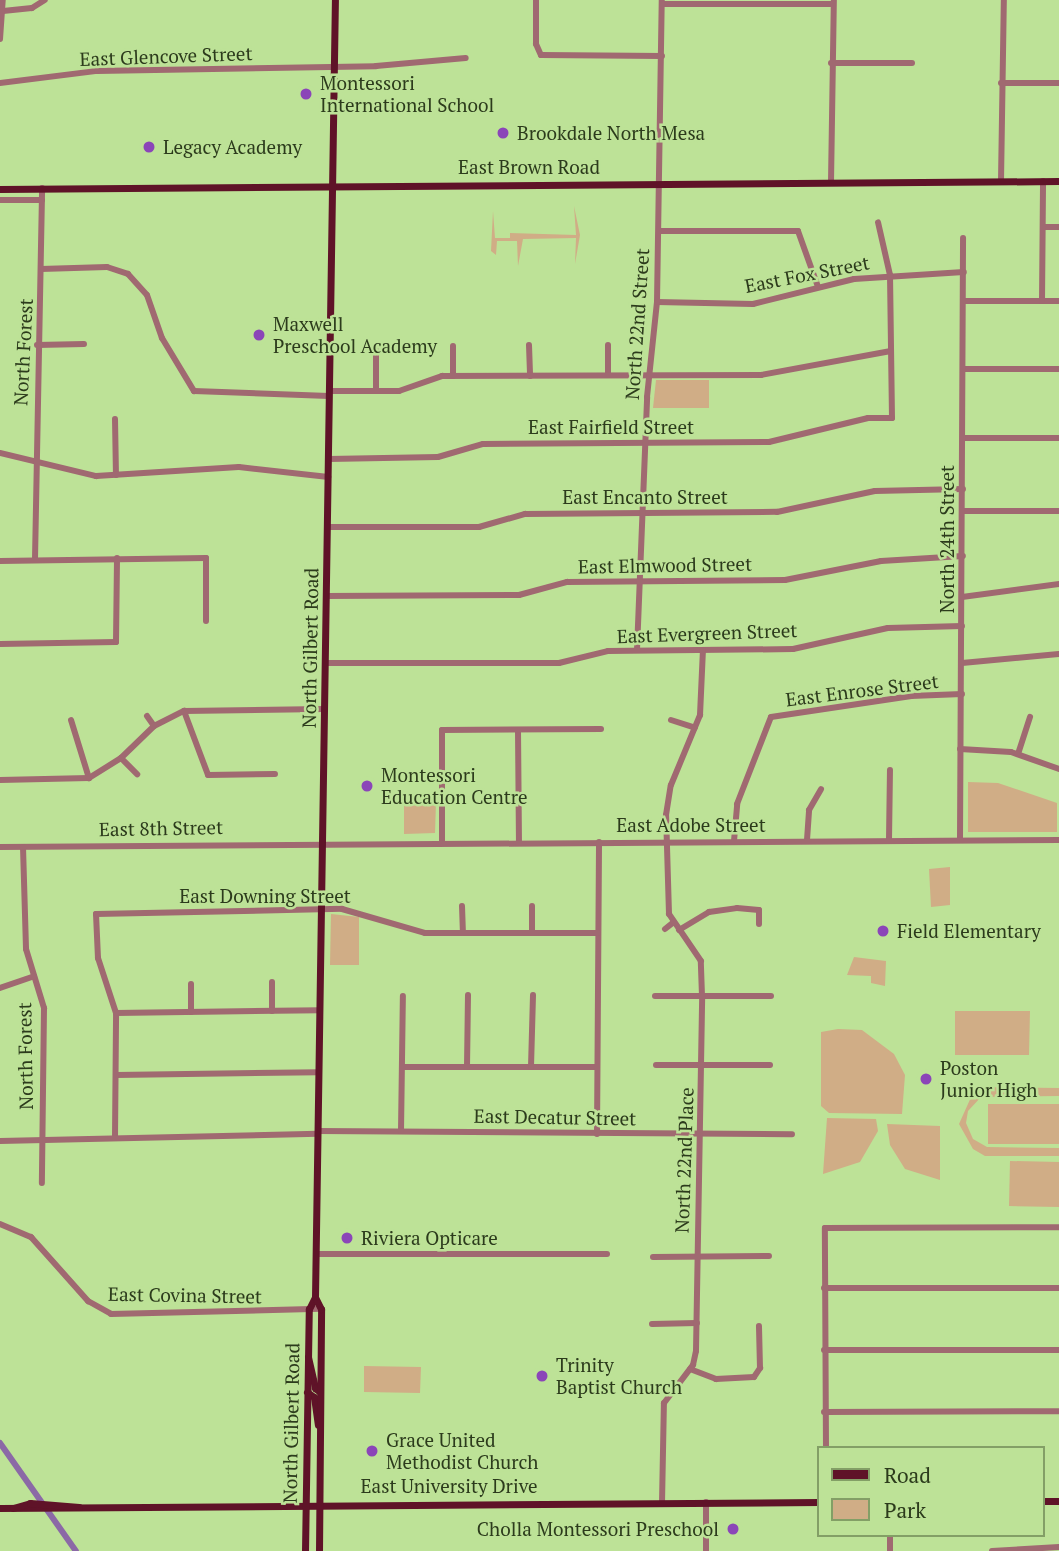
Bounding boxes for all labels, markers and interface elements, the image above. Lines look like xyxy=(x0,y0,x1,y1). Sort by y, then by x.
street label: East Glencove Street xyxy=(79,42,253,70)
place label: Montessori International School xyxy=(320,72,494,116)
marker: Montessori International School xyxy=(298,86,314,102)
place label: Brookdale North Mesa xyxy=(517,122,705,144)
marker: Brookdale North Mesa xyxy=(495,125,511,141)
place label: Legacy Academy xyxy=(163,136,302,158)
marker: Legacy Academy xyxy=(141,139,157,155)
street label: East Brown Road xyxy=(458,156,600,178)
street label: North 22nd Street xyxy=(620,247,654,401)
street label: East Fox Street xyxy=(743,251,871,297)
street label: North Forest xyxy=(9,298,37,406)
place label: Maxwell Preschool Academy xyxy=(273,313,438,357)
marker: Maxwell Preschool Academy xyxy=(251,327,267,343)
street label: East Fairfield Street xyxy=(528,416,694,438)
street label: North 24th Street xyxy=(936,465,958,613)
street label: East Encanto Street xyxy=(562,486,728,508)
street label: East Elmwood Street xyxy=(578,552,752,578)
street label: North Gilbert Road xyxy=(297,568,323,728)
street label: East Evergreen Street xyxy=(616,618,798,648)
street label: East Enrose Street xyxy=(784,669,940,711)
place label: Montessori Education Centre xyxy=(381,764,528,808)
marker: Montessori Education Centre xyxy=(359,778,375,794)
street label: East Adobe Street xyxy=(616,814,766,836)
street label: East 8th Street xyxy=(99,816,223,840)
street label: East Downing Street xyxy=(179,885,351,907)
place label: Field Elementary xyxy=(897,920,1041,942)
marker: Field Elementary xyxy=(875,923,891,939)
street label: North Forest xyxy=(13,1002,37,1110)
place label: Poston Junior High xyxy=(940,1057,1038,1101)
marker: Poston Junior High xyxy=(918,1071,934,1087)
street label: North 22nd Place xyxy=(670,1087,698,1233)
street label: East Decatur Street xyxy=(474,1104,636,1130)
place label: Riviera Opticare xyxy=(361,1227,498,1249)
marker: Riviera Opticare xyxy=(339,1230,355,1246)
street label: East Covina Street xyxy=(108,1282,262,1308)
street label: North Gilbert Road xyxy=(278,1343,304,1503)
place label: Trinity Baptist Church xyxy=(556,1354,682,1398)
marker: Trinity Baptist Church xyxy=(534,1368,550,1384)
place label: Grace United Methodist Church xyxy=(386,1429,538,1473)
marker: Grace United Methodist Church xyxy=(364,1443,380,1459)
legend xyxy=(818,1446,1045,1537)
text: Road xyxy=(884,1461,931,1489)
street label: East University Drive xyxy=(361,1475,537,1497)
text: Park xyxy=(884,1496,926,1524)
place label: Cholla Montessori Preschool xyxy=(477,1518,719,1540)
marker: Cholla Montessori Preschool xyxy=(725,1521,741,1537)

